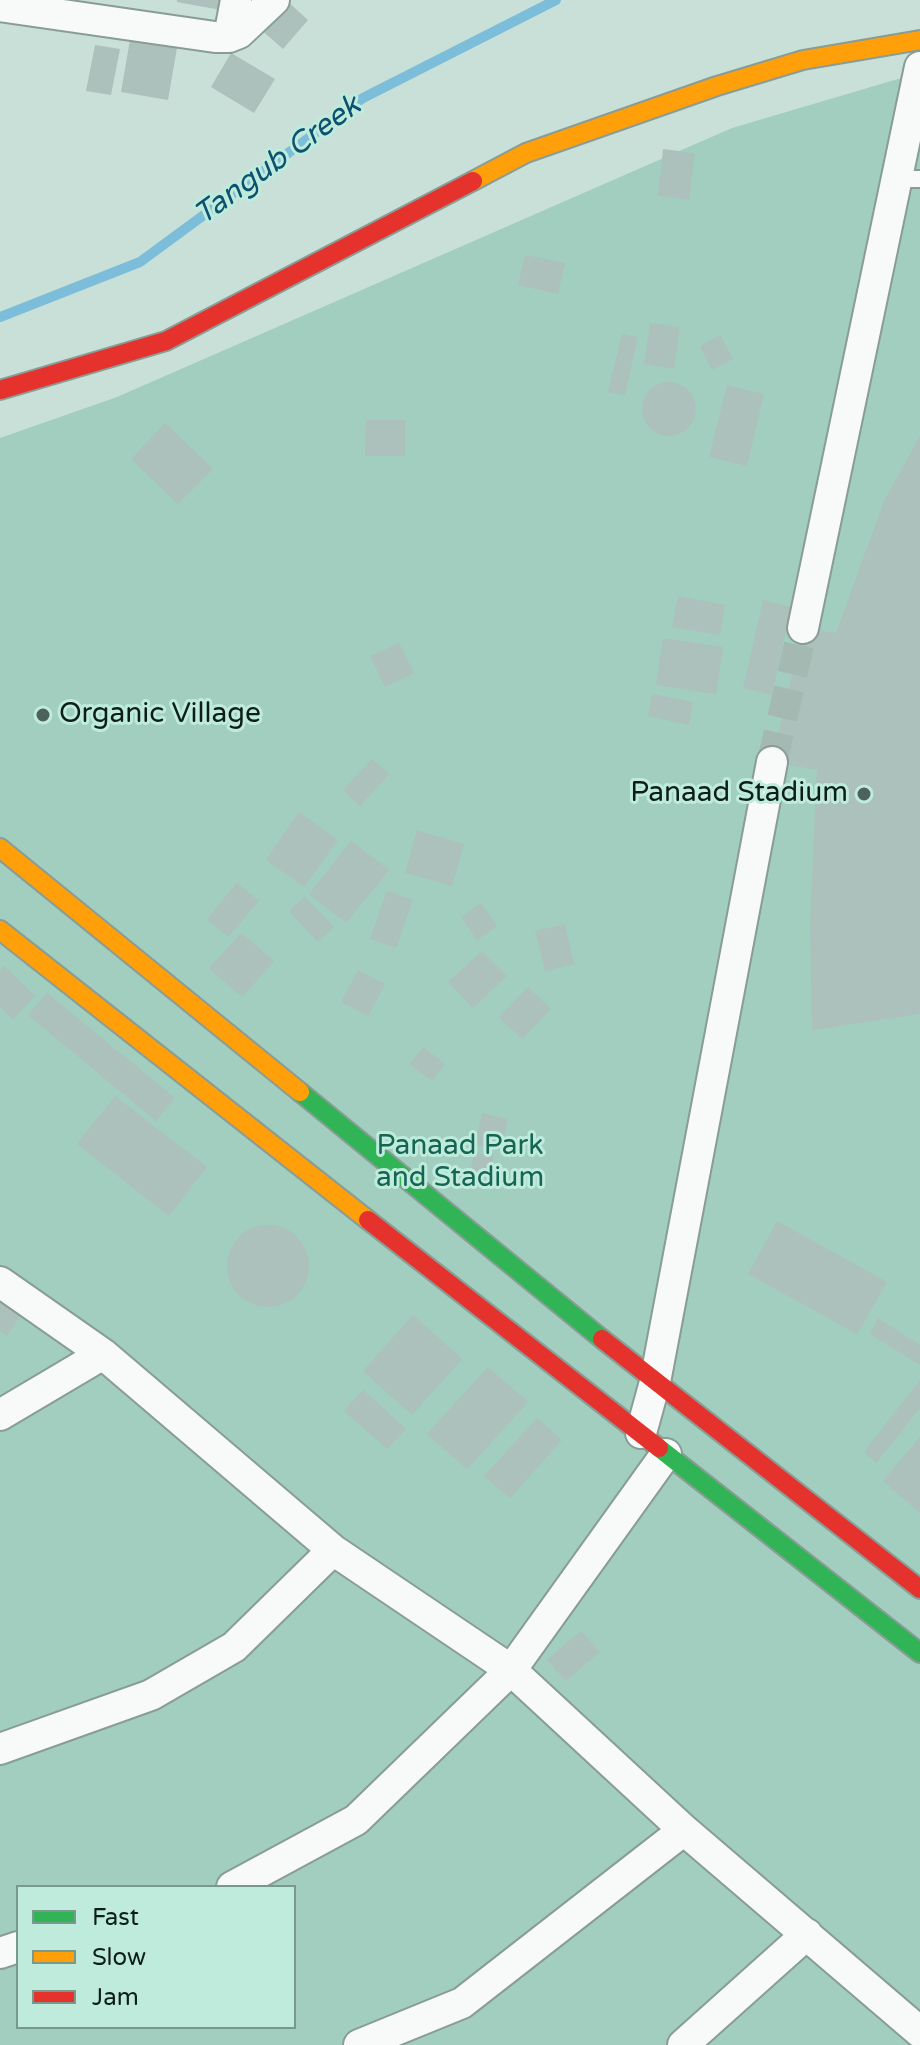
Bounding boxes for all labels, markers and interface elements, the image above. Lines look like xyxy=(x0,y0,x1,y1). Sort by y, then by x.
water label: Tangub Creek xyxy=(188,89,368,233)
place label: Organic Village xyxy=(59,698,261,732)
marker: Organic Village xyxy=(34,706,52,724)
place label: Panaad Stadium xyxy=(630,777,848,811)
marker: Panaad Stadium xyxy=(855,785,873,803)
park label: Panaad Park and Stadium xyxy=(376,1130,544,1196)
legend xyxy=(16,1885,296,2029)
text: Fast xyxy=(92,1903,139,1932)
text: Slow xyxy=(92,1943,146,1972)
text: Jam xyxy=(92,1983,139,2012)

